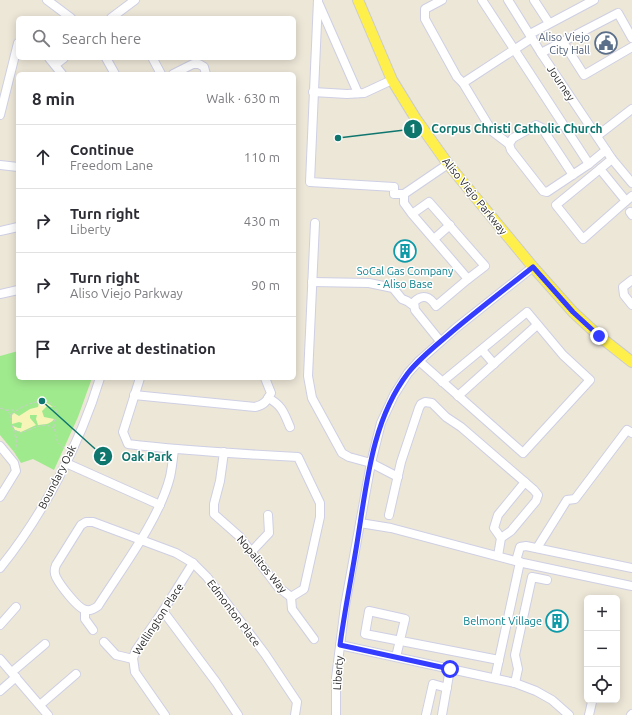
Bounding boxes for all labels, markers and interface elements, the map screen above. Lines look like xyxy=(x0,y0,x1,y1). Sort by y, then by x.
search box xyxy=(16,16,296,60)
icon: search xyxy=(30,27,52,49)
text: Search here xyxy=(62,30,141,47)
public building icon: Aliso Viejo City Hall xyxy=(593,30,619,56)
place label: Aliso Viejo City Hall xyxy=(538,31,590,56)
street label: Journey xyxy=(545,63,578,103)
text: 8 min xyxy=(32,89,75,108)
text: Walk · 630 m xyxy=(206,91,280,105)
callout: Corpus Christi Catholic Church xyxy=(403,117,611,141)
text: 1 xyxy=(410,122,416,135)
text: Corpus Christi Catholic Church xyxy=(431,122,603,135)
text: Continue xyxy=(70,141,134,158)
icon: ahead xyxy=(32,146,54,168)
text: 110 m xyxy=(244,150,280,164)
street label: Aliso Viejo Parkway xyxy=(440,155,510,237)
text: Freedom Lane xyxy=(70,158,153,172)
text: Turn right xyxy=(70,205,140,222)
icon: right xyxy=(32,210,54,232)
text: 430 m xyxy=(244,214,280,228)
text: Liberty xyxy=(70,222,111,236)
building icon: SoCal Gas Company - Aliso Base xyxy=(392,238,418,264)
place label: SoCal Gas Company - Aliso Base xyxy=(357,265,454,290)
text: Turn right xyxy=(70,269,140,286)
icon: right xyxy=(32,274,54,296)
text: 90 m xyxy=(251,278,280,292)
text: Aliso Viejo Parkway xyxy=(70,286,183,300)
route end xyxy=(590,327,608,345)
icon: arrive xyxy=(32,338,54,360)
text: Arrive at destination xyxy=(70,340,216,357)
street label: Boundary Oak xyxy=(36,443,78,511)
callout: Oak Park xyxy=(93,444,180,468)
text: 2 xyxy=(100,450,107,463)
text: Oak Park xyxy=(121,450,173,463)
street label: Nopalitos Way xyxy=(235,533,290,596)
street label: Edmonton Place xyxy=(205,577,263,649)
street label: Wellington Place xyxy=(130,581,186,657)
map controls xyxy=(584,595,620,703)
button: + xyxy=(584,595,620,631)
building icon: Belmont Village xyxy=(544,608,570,634)
place label: Belmont Village xyxy=(463,615,542,627)
button: − xyxy=(584,631,620,667)
street label: Liberty xyxy=(331,655,345,691)
route start xyxy=(441,660,459,678)
button: locate xyxy=(584,667,620,703)

